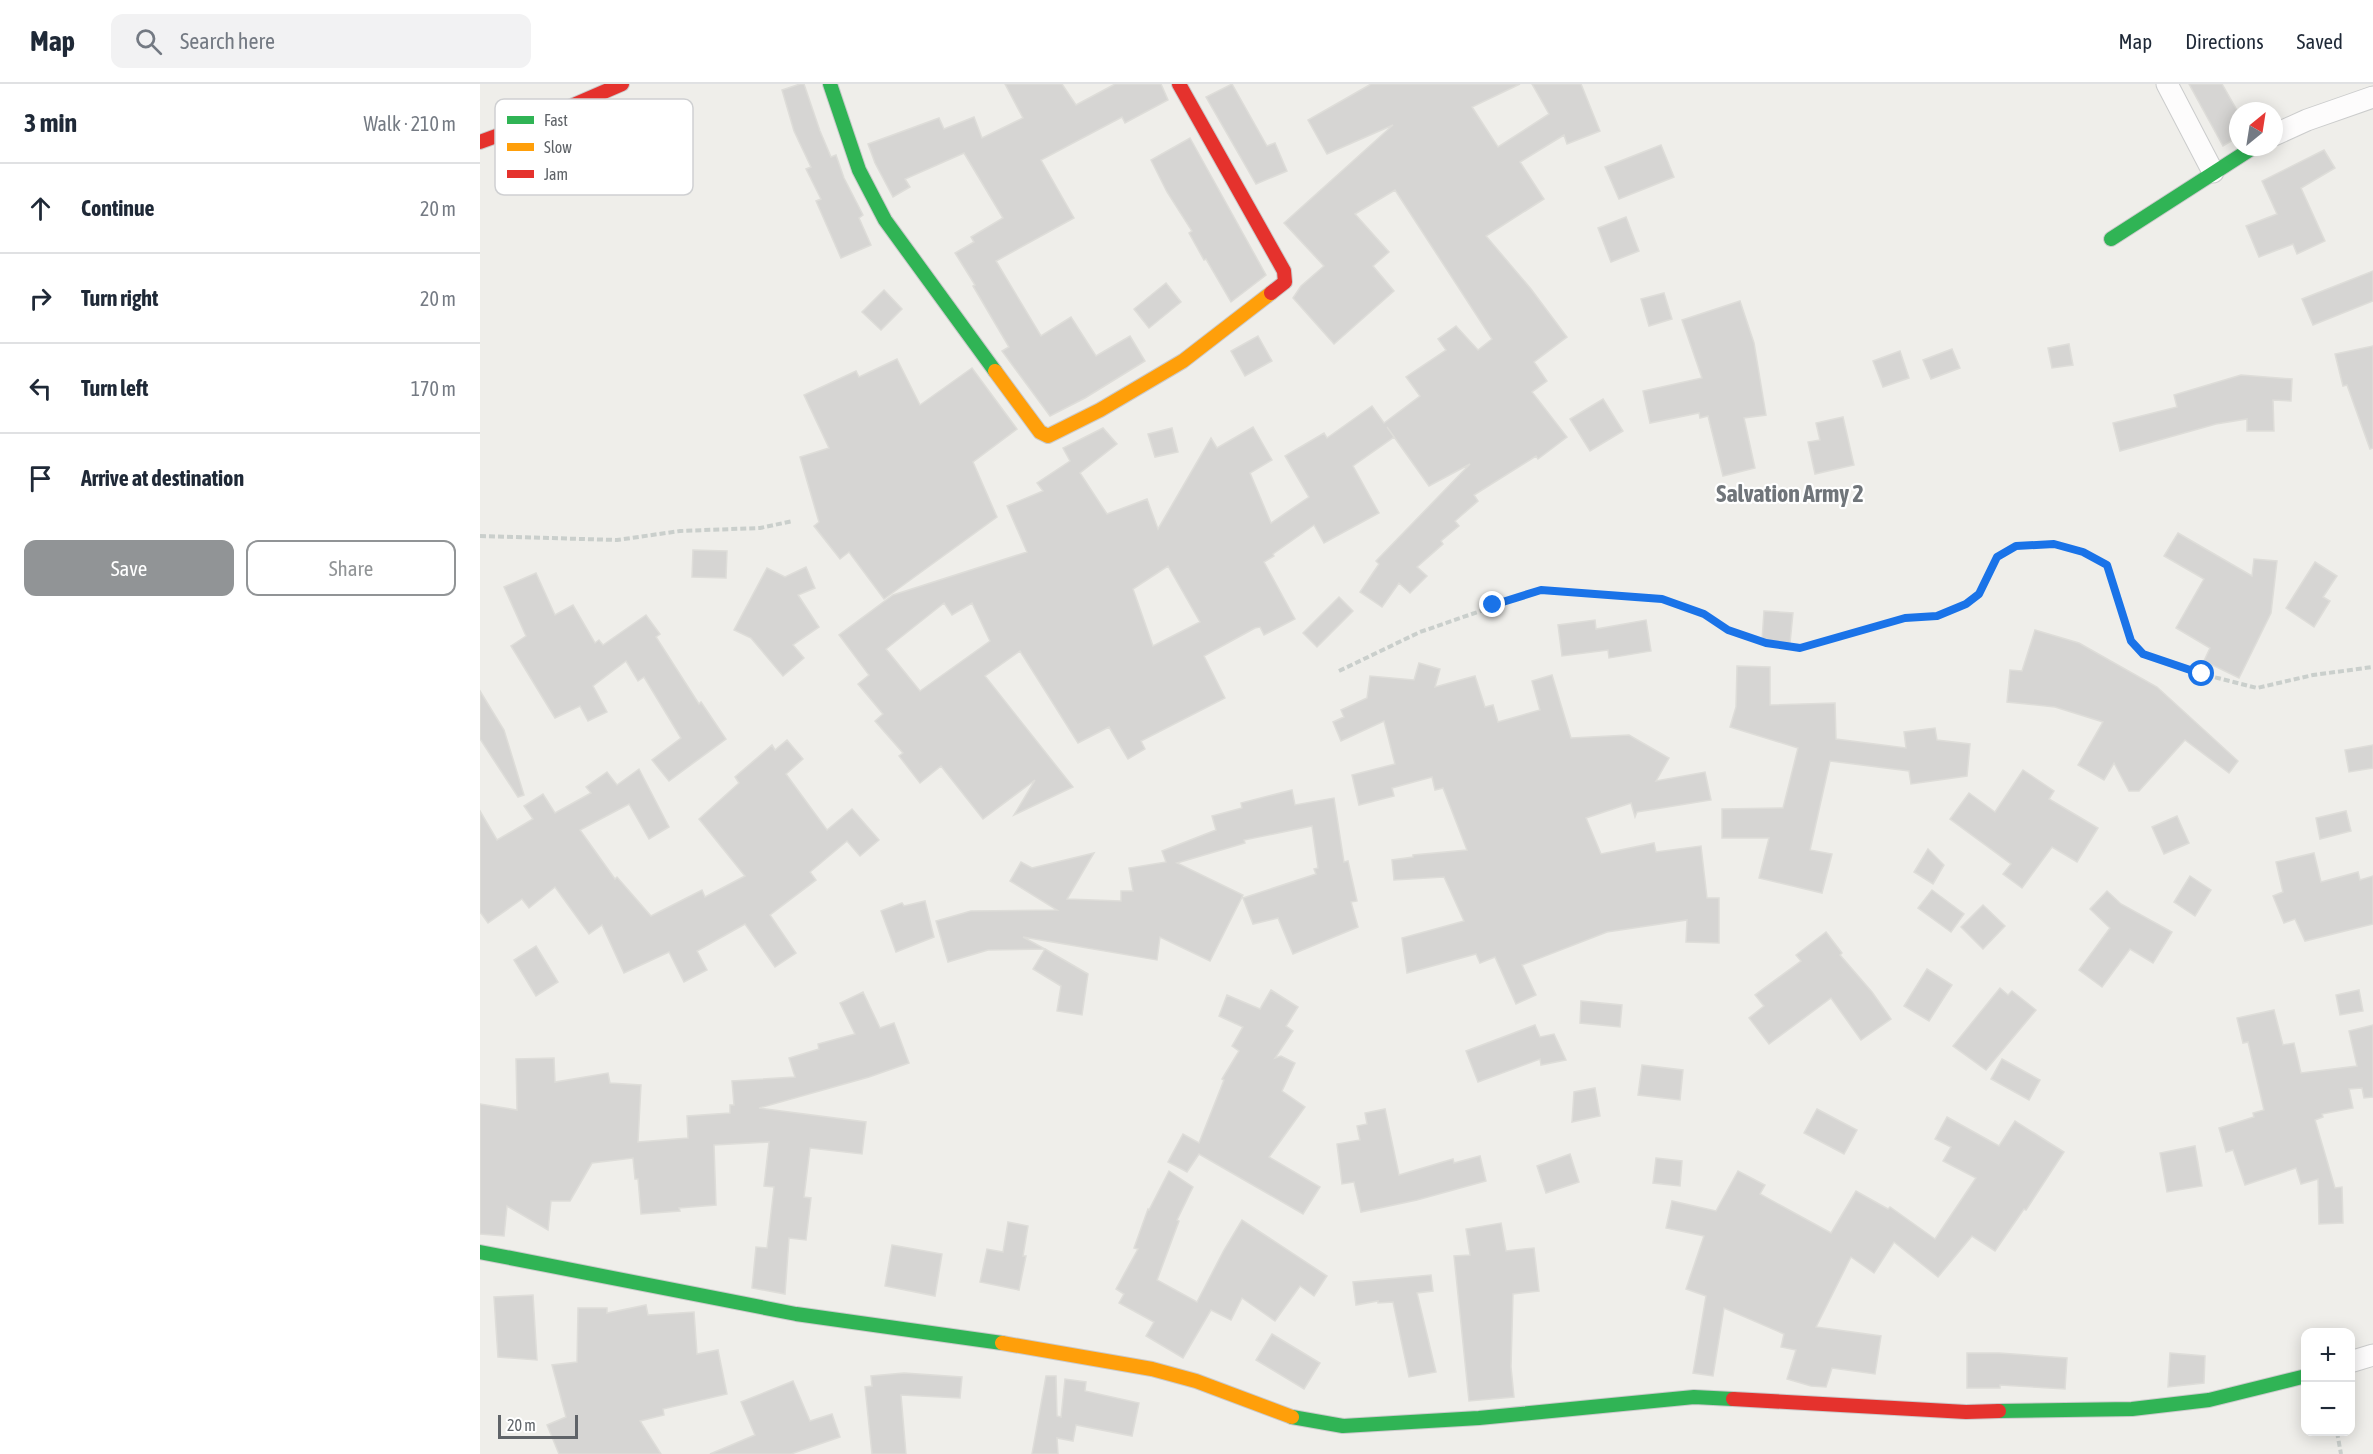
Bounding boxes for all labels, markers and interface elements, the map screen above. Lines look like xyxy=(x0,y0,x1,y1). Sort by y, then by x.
search box xyxy=(111,14,531,68)
text: Map xyxy=(30,25,75,57)
icon: search xyxy=(132,25,165,58)
text: Search here xyxy=(180,28,275,54)
text: Map xyxy=(2118,29,2152,53)
text: Directions xyxy=(2185,29,2264,53)
text: Saved xyxy=(2297,29,2343,53)
legend xyxy=(495,99,693,195)
north arrow xyxy=(2229,102,2283,156)
text: 3 min xyxy=(24,108,77,138)
text: Fast xyxy=(544,111,568,129)
text: Walk · 210 m xyxy=(364,112,456,135)
text: Slow xyxy=(544,138,572,156)
text: Jam xyxy=(544,165,568,183)
icon: ahead xyxy=(24,192,57,225)
text: Continue xyxy=(81,195,155,221)
text: 20 m xyxy=(420,197,456,220)
icon: right xyxy=(24,282,57,315)
text: Turn right xyxy=(81,285,158,311)
text: 20 m xyxy=(420,287,456,310)
icon: left xyxy=(24,372,57,405)
text: Turn left xyxy=(81,375,148,401)
text: 170 m xyxy=(411,377,456,400)
icon: arrive xyxy=(24,462,57,495)
text: Arrive at destination xyxy=(81,465,244,491)
district label: Salvation Army 2 xyxy=(1716,480,1864,507)
button: Save xyxy=(24,540,234,596)
button: Share xyxy=(246,540,456,596)
route end xyxy=(1479,591,1505,617)
route start xyxy=(2188,660,2214,686)
map controls xyxy=(2301,1328,2355,1436)
button: + xyxy=(2301,1328,2355,1382)
button: − xyxy=(2301,1382,2355,1436)
scale bar xyxy=(498,1412,578,1440)
text: 20 m xyxy=(507,1416,536,1434)

